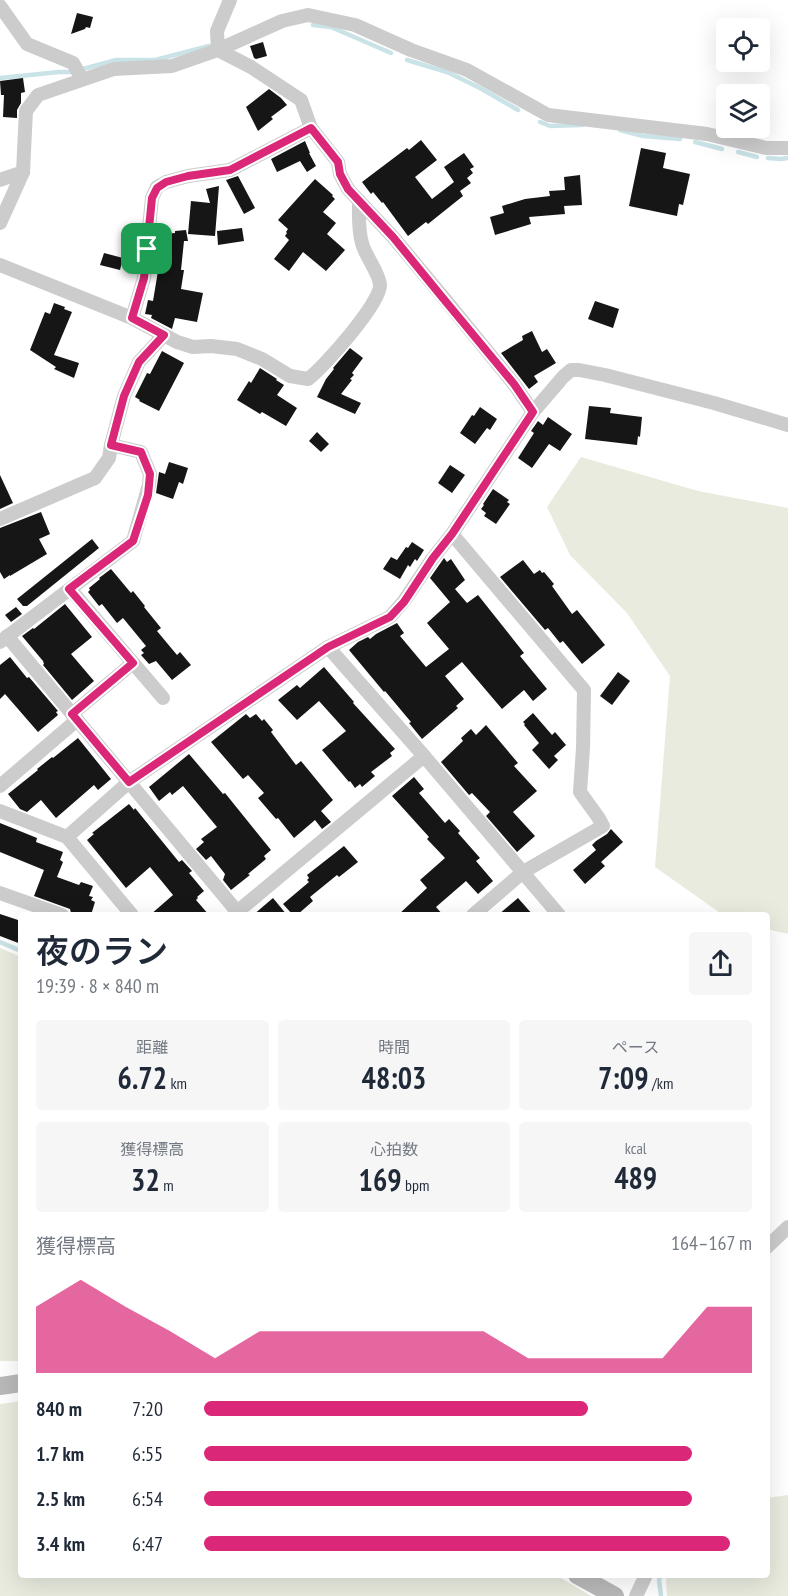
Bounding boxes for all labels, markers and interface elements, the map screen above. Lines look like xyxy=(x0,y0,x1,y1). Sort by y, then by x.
map controls xyxy=(716,18,770,138)
button: locate xyxy=(716,18,770,72)
button: layers xyxy=(716,84,770,138)
pin xyxy=(121,223,172,274)
icon: arrive xyxy=(130,232,163,265)
text: 夜のラン xyxy=(36,929,168,972)
button: share xyxy=(689,932,752,995)
text: 19:39 · 8 × 840 m xyxy=(36,973,159,999)
text: 距離 xyxy=(136,1037,168,1057)
text: 時間 xyxy=(378,1037,410,1057)
text: ペース xyxy=(612,1037,659,1057)
text: 6.72 xyxy=(118,1058,167,1097)
text: 48:03 xyxy=(362,1058,426,1097)
text: 7:09 xyxy=(598,1058,649,1097)
text: km xyxy=(167,1073,187,1093)
text: /km xyxy=(649,1073,673,1093)
text: kcal xyxy=(625,1138,647,1158)
text: 獲得標高 xyxy=(120,1139,184,1159)
text: 心拍数 xyxy=(370,1139,418,1159)
text: 489 xyxy=(614,1158,657,1197)
text: 32 xyxy=(131,1160,160,1199)
text: 169 xyxy=(359,1160,402,1199)
text: m xyxy=(160,1175,174,1195)
text: bpm xyxy=(402,1175,429,1195)
text: 164–167 m xyxy=(671,1230,752,1256)
text: 獲得標高 xyxy=(36,1233,116,1259)
text: 840 m xyxy=(36,1396,82,1422)
text: 7:20 xyxy=(132,1396,163,1422)
text: 1.7 km xyxy=(36,1441,84,1467)
text: 6:55 xyxy=(132,1441,163,1467)
text: 2.5 km xyxy=(36,1486,85,1512)
text: 6:54 xyxy=(132,1486,163,1512)
text: 3.4 km xyxy=(36,1531,85,1557)
text: 6:47 xyxy=(132,1531,163,1557)

